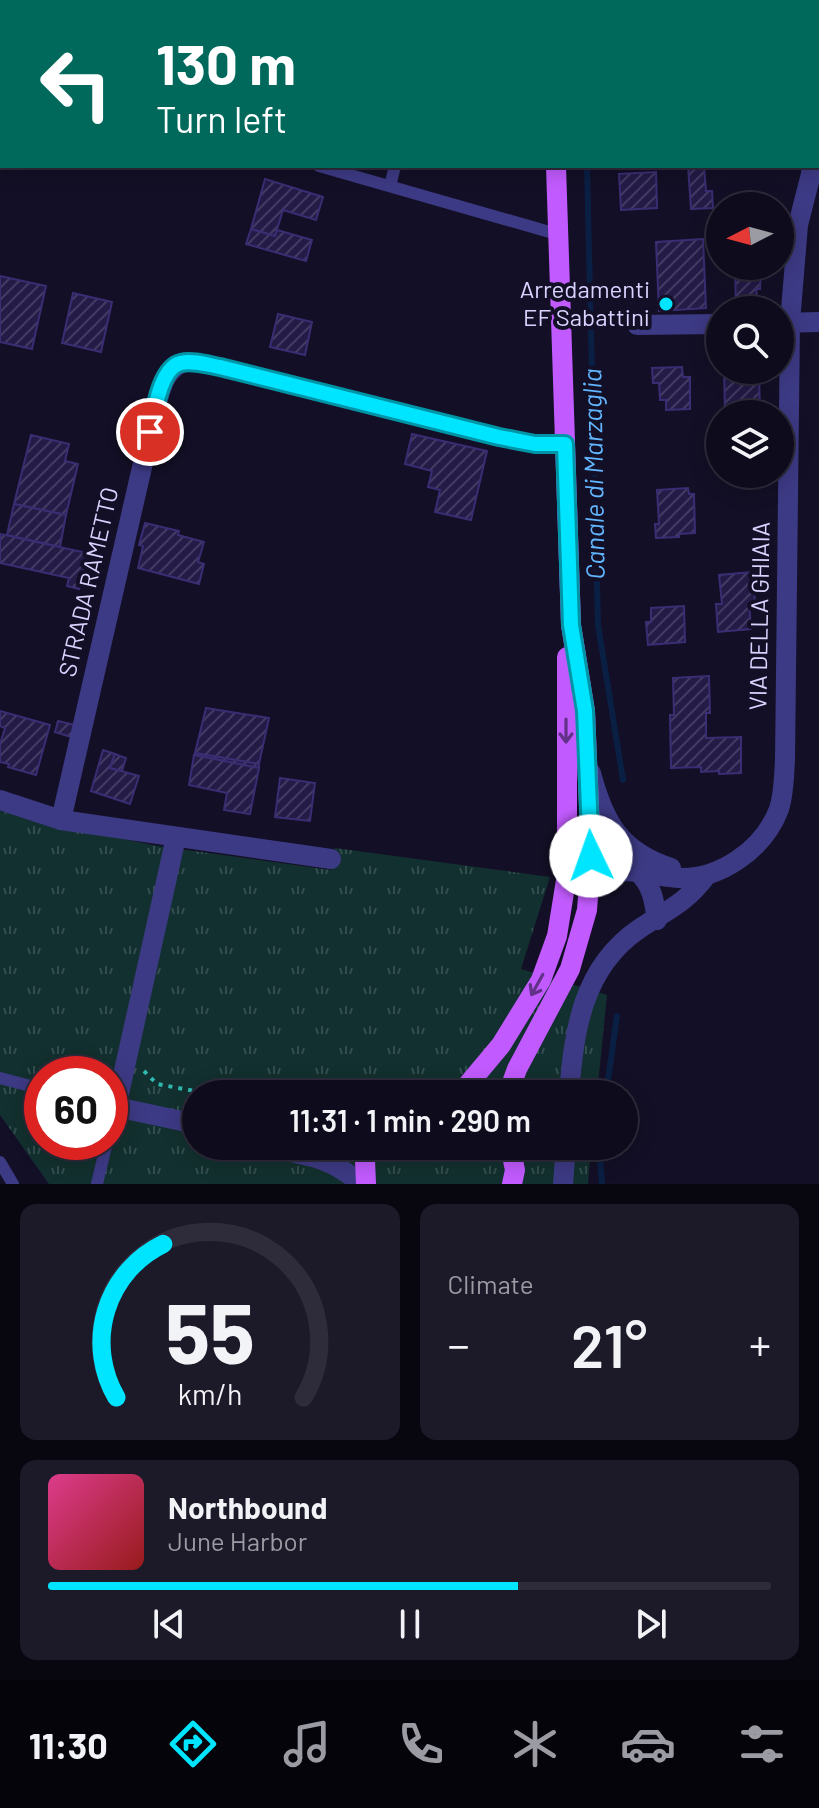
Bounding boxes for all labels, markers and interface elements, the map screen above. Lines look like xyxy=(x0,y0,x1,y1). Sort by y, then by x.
text: 130 m xyxy=(156,29,296,96)
icon: left xyxy=(24,32,128,136)
text: Turn left xyxy=(156,97,287,140)
north arrow xyxy=(706,192,794,280)
map controls xyxy=(706,192,794,488)
place label: Arredamenti EF Sabattini xyxy=(520,274,650,331)
marker: Arredamenti EF Sabattini xyxy=(657,295,675,313)
button: search xyxy=(706,296,794,384)
water label: Canale di Marzaglia xyxy=(575,368,610,580)
pin xyxy=(116,398,184,466)
button: layers xyxy=(706,400,794,488)
icon: arrive xyxy=(128,410,172,454)
street label: STRADA RAMETTO xyxy=(52,484,123,679)
street label: VIA DELLA GHIAIA xyxy=(742,521,775,711)
one-way arrow xyxy=(558,717,574,744)
position arrow xyxy=(549,814,633,898)
one-way arrow xyxy=(528,973,544,997)
speed limit sign: 60 xyxy=(24,1056,128,1160)
text: 11:31 · 1 min · 290 m xyxy=(289,1102,531,1138)
text: Climate xyxy=(448,1268,534,1299)
text: 55 xyxy=(165,1281,255,1381)
text: 21° xyxy=(571,1308,647,1380)
text: − xyxy=(448,1317,470,1370)
text: + xyxy=(749,1317,771,1370)
text: km/h xyxy=(177,1376,242,1411)
text: Northbound xyxy=(168,1489,327,1525)
text: June Harbor xyxy=(168,1525,307,1556)
icon: previous xyxy=(147,1602,191,1646)
icon: pause xyxy=(388,1602,432,1646)
icon: next xyxy=(629,1602,673,1646)
icon: directions xyxy=(165,1716,221,1772)
icon: music xyxy=(279,1716,335,1772)
icon: phone xyxy=(393,1716,449,1772)
icon: climate xyxy=(507,1716,563,1772)
icon: car xyxy=(620,1716,676,1772)
icon: filters xyxy=(734,1716,790,1772)
text: 11:30 xyxy=(29,1723,108,1766)

